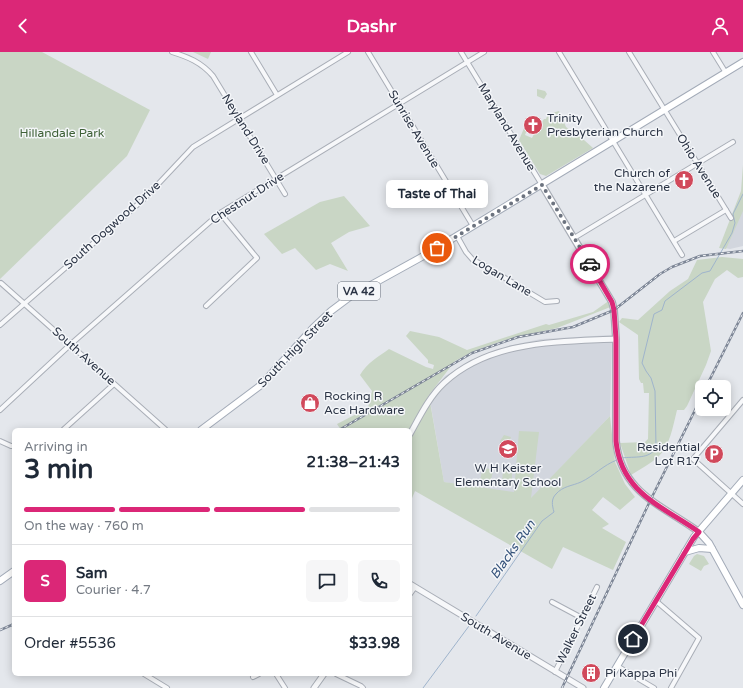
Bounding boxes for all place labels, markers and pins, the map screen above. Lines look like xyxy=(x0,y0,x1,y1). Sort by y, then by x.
place label: Trinity Presbyterian Church xyxy=(547,111,663,139)
church icon: Trinity Presbyterian Church xyxy=(522,114,544,136)
place label: Church of the Nazarene xyxy=(594,166,670,194)
church icon: Church of the Nazarene xyxy=(673,169,695,191)
callout: Taste of Thai xyxy=(386,180,488,208)
pin xyxy=(420,231,454,265)
place label: Rocking R Ace Hardware xyxy=(324,389,404,417)
shop icon: Rocking R Ace Hardware xyxy=(299,392,321,414)
school or university icon: W H Keister Elementary School xyxy=(497,438,519,460)
place label: Residential Lot R17 xyxy=(637,440,700,468)
parking icon: Residential Lot R17 xyxy=(703,443,725,465)
place label: W H Keister Elementary School xyxy=(455,461,561,489)
pin xyxy=(616,622,650,656)
building icon: Pi Kappa Phi xyxy=(580,662,602,684)
place label: Pi Kappa Phi xyxy=(605,666,677,680)

